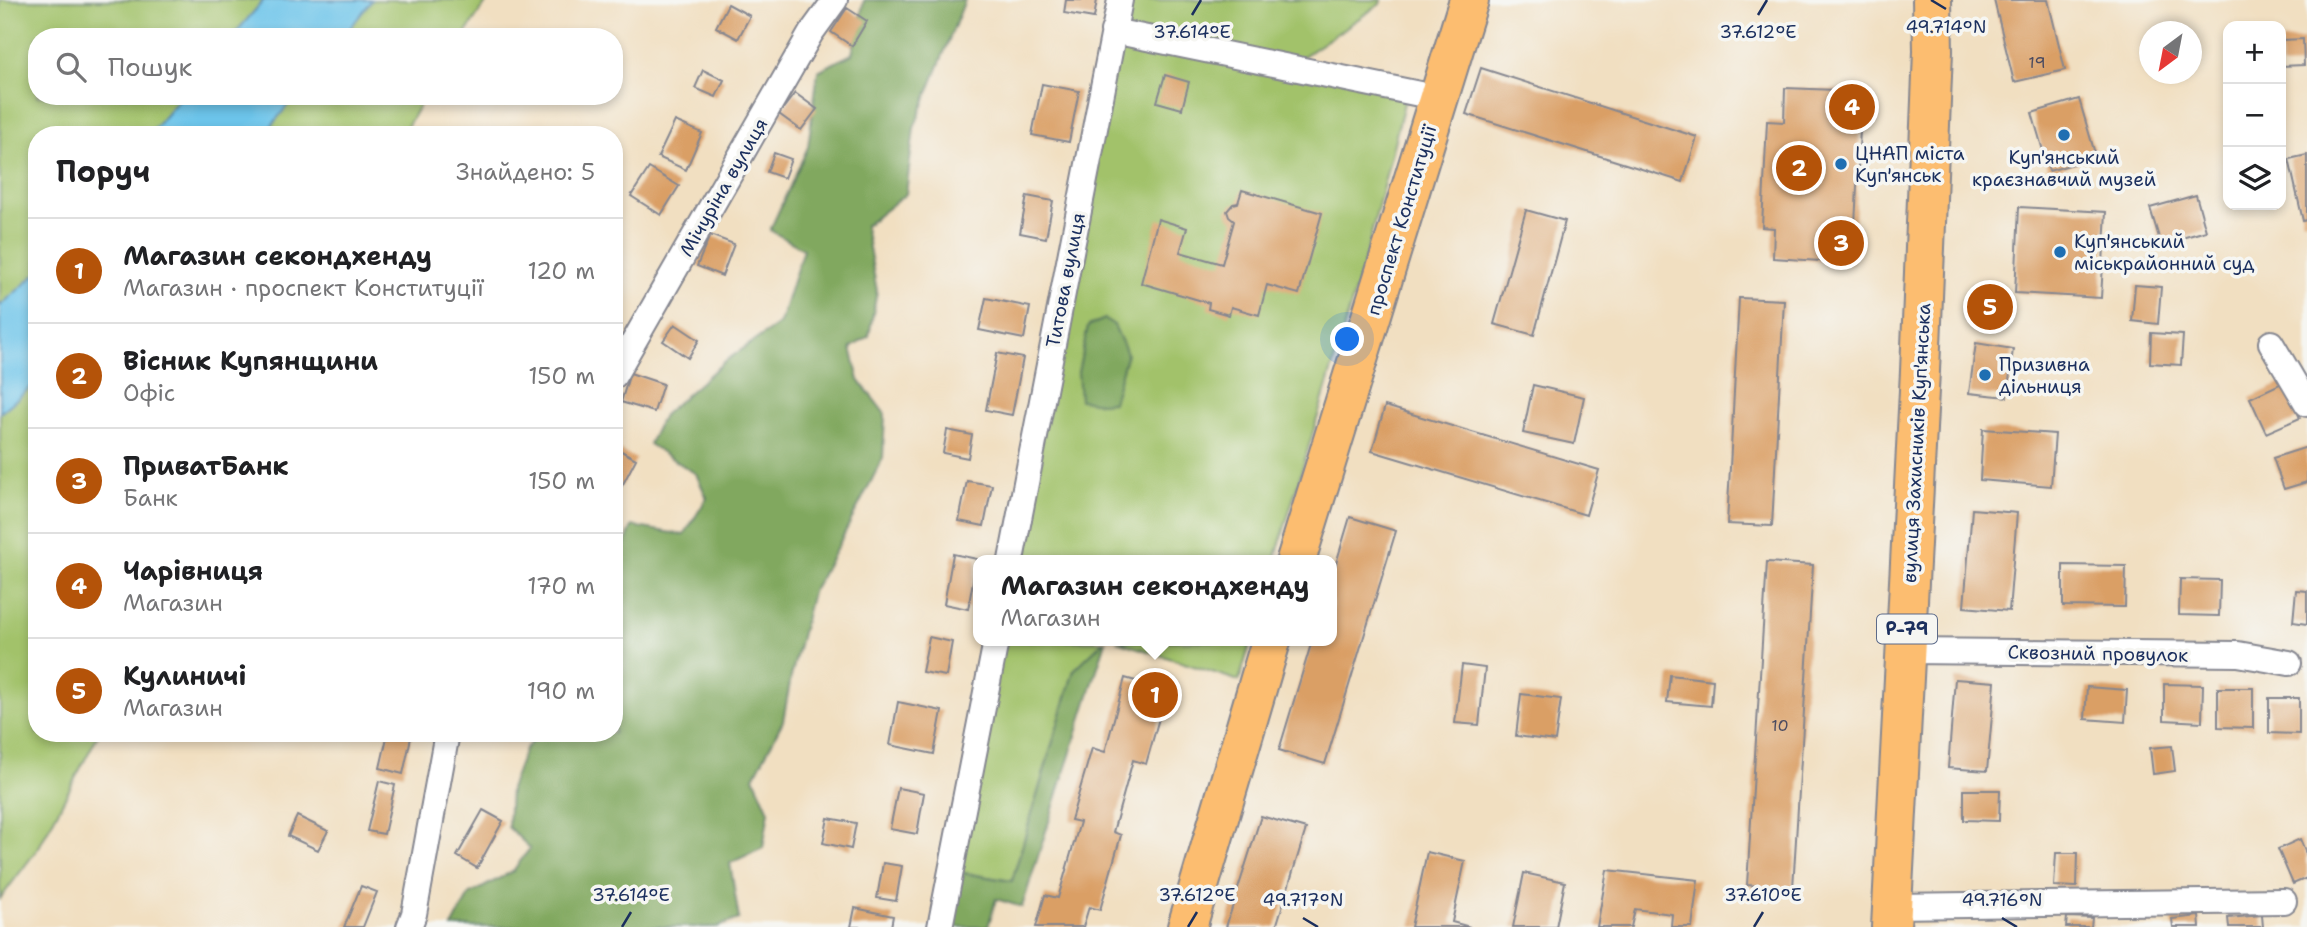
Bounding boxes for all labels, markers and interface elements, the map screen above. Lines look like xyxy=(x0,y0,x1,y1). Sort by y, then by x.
text: 49.714°N xyxy=(1906,15,1987,39)
text: 37.614°E xyxy=(1153,20,1231,44)
text: 37.612°E xyxy=(1719,20,1797,44)
north arrow xyxy=(2139,21,2202,84)
map controls xyxy=(2223,21,2286,210)
button: + xyxy=(2223,21,2286,84)
search box xyxy=(28,28,623,105)
icon: search xyxy=(52,48,90,86)
text: Пошук xyxy=(108,49,192,84)
house number: 19 xyxy=(2028,52,2046,73)
pin: 4 xyxy=(1829,81,1875,133)
button: − xyxy=(2223,84,2286,147)
street label: Мічуріна вулиця xyxy=(674,113,773,261)
street label: проспект Конституції xyxy=(1361,122,1442,318)
marker: Куп'янський краєзнавчий музей xyxy=(2056,127,2072,143)
place label: ЦНАП міста Куп'янськ xyxy=(1855,141,1965,188)
pin: 2 xyxy=(1776,142,1822,194)
place label: Куп'янський краєзнавчий музей xyxy=(1972,145,2156,192)
button: layers xyxy=(2223,147,2286,210)
text: Поруч xyxy=(56,151,150,192)
marker: ЦНАП міста Куп'янськ xyxy=(1833,156,1849,172)
text: Знайдено: 5 xyxy=(456,157,595,187)
street label: Титова вулиця xyxy=(1040,211,1091,350)
pin: 3 xyxy=(1818,217,1864,269)
place label: Куп'янський міськрайонний суд xyxy=(2074,229,2255,276)
text: Магазин секондхенду xyxy=(123,238,432,273)
marker: Куп'янський міськрайонний суд xyxy=(2052,244,2068,260)
text: 1 xyxy=(74,256,84,286)
text: 120 m xyxy=(527,256,595,286)
text: Магазин · проспект Конституції xyxy=(123,273,484,303)
pin: 5 xyxy=(1967,281,2013,333)
street label: вулиця Захисників Куп'янська xyxy=(1897,302,1936,584)
your location xyxy=(1330,322,1364,356)
text: Вісник Купянщини xyxy=(123,343,378,378)
place label: Призивна дільниця xyxy=(1999,352,2090,399)
text: 2 xyxy=(71,361,87,391)
text: 150 m xyxy=(528,361,595,391)
marker: Призивна дільниця xyxy=(1977,367,1993,383)
text: Офіс xyxy=(123,378,175,408)
text: ПриватБанк xyxy=(123,448,289,483)
text: 3 xyxy=(71,466,87,496)
text: 150 m xyxy=(528,466,595,496)
text: Банк xyxy=(123,483,178,513)
text: Чарівниця xyxy=(123,553,263,588)
popup xyxy=(973,555,1337,646)
text: Магазин секондхенду xyxy=(1001,568,1309,603)
text: 4 xyxy=(71,571,87,601)
text: 170 m xyxy=(527,571,595,601)
text: Магазин xyxy=(123,588,223,618)
text: Магазин xyxy=(1001,603,1100,633)
road number: Р-79 xyxy=(1877,614,1937,644)
street label: Сквозний провулок xyxy=(2007,639,2189,668)
text: Кулиничі xyxy=(123,658,246,693)
pin: 1 xyxy=(1132,669,1178,721)
text: 5 xyxy=(72,676,86,706)
text: 190 m xyxy=(527,676,595,706)
text: Магазин xyxy=(123,693,223,723)
house number: 10 xyxy=(1771,715,1789,736)
text: 37.614°E xyxy=(592,883,670,907)
text: 37.612°E xyxy=(1158,883,1236,907)
text: 37.610°E xyxy=(1724,883,1802,907)
text: 49.717°N xyxy=(1263,888,1343,912)
text: 49.716°N xyxy=(1961,888,2043,912)

